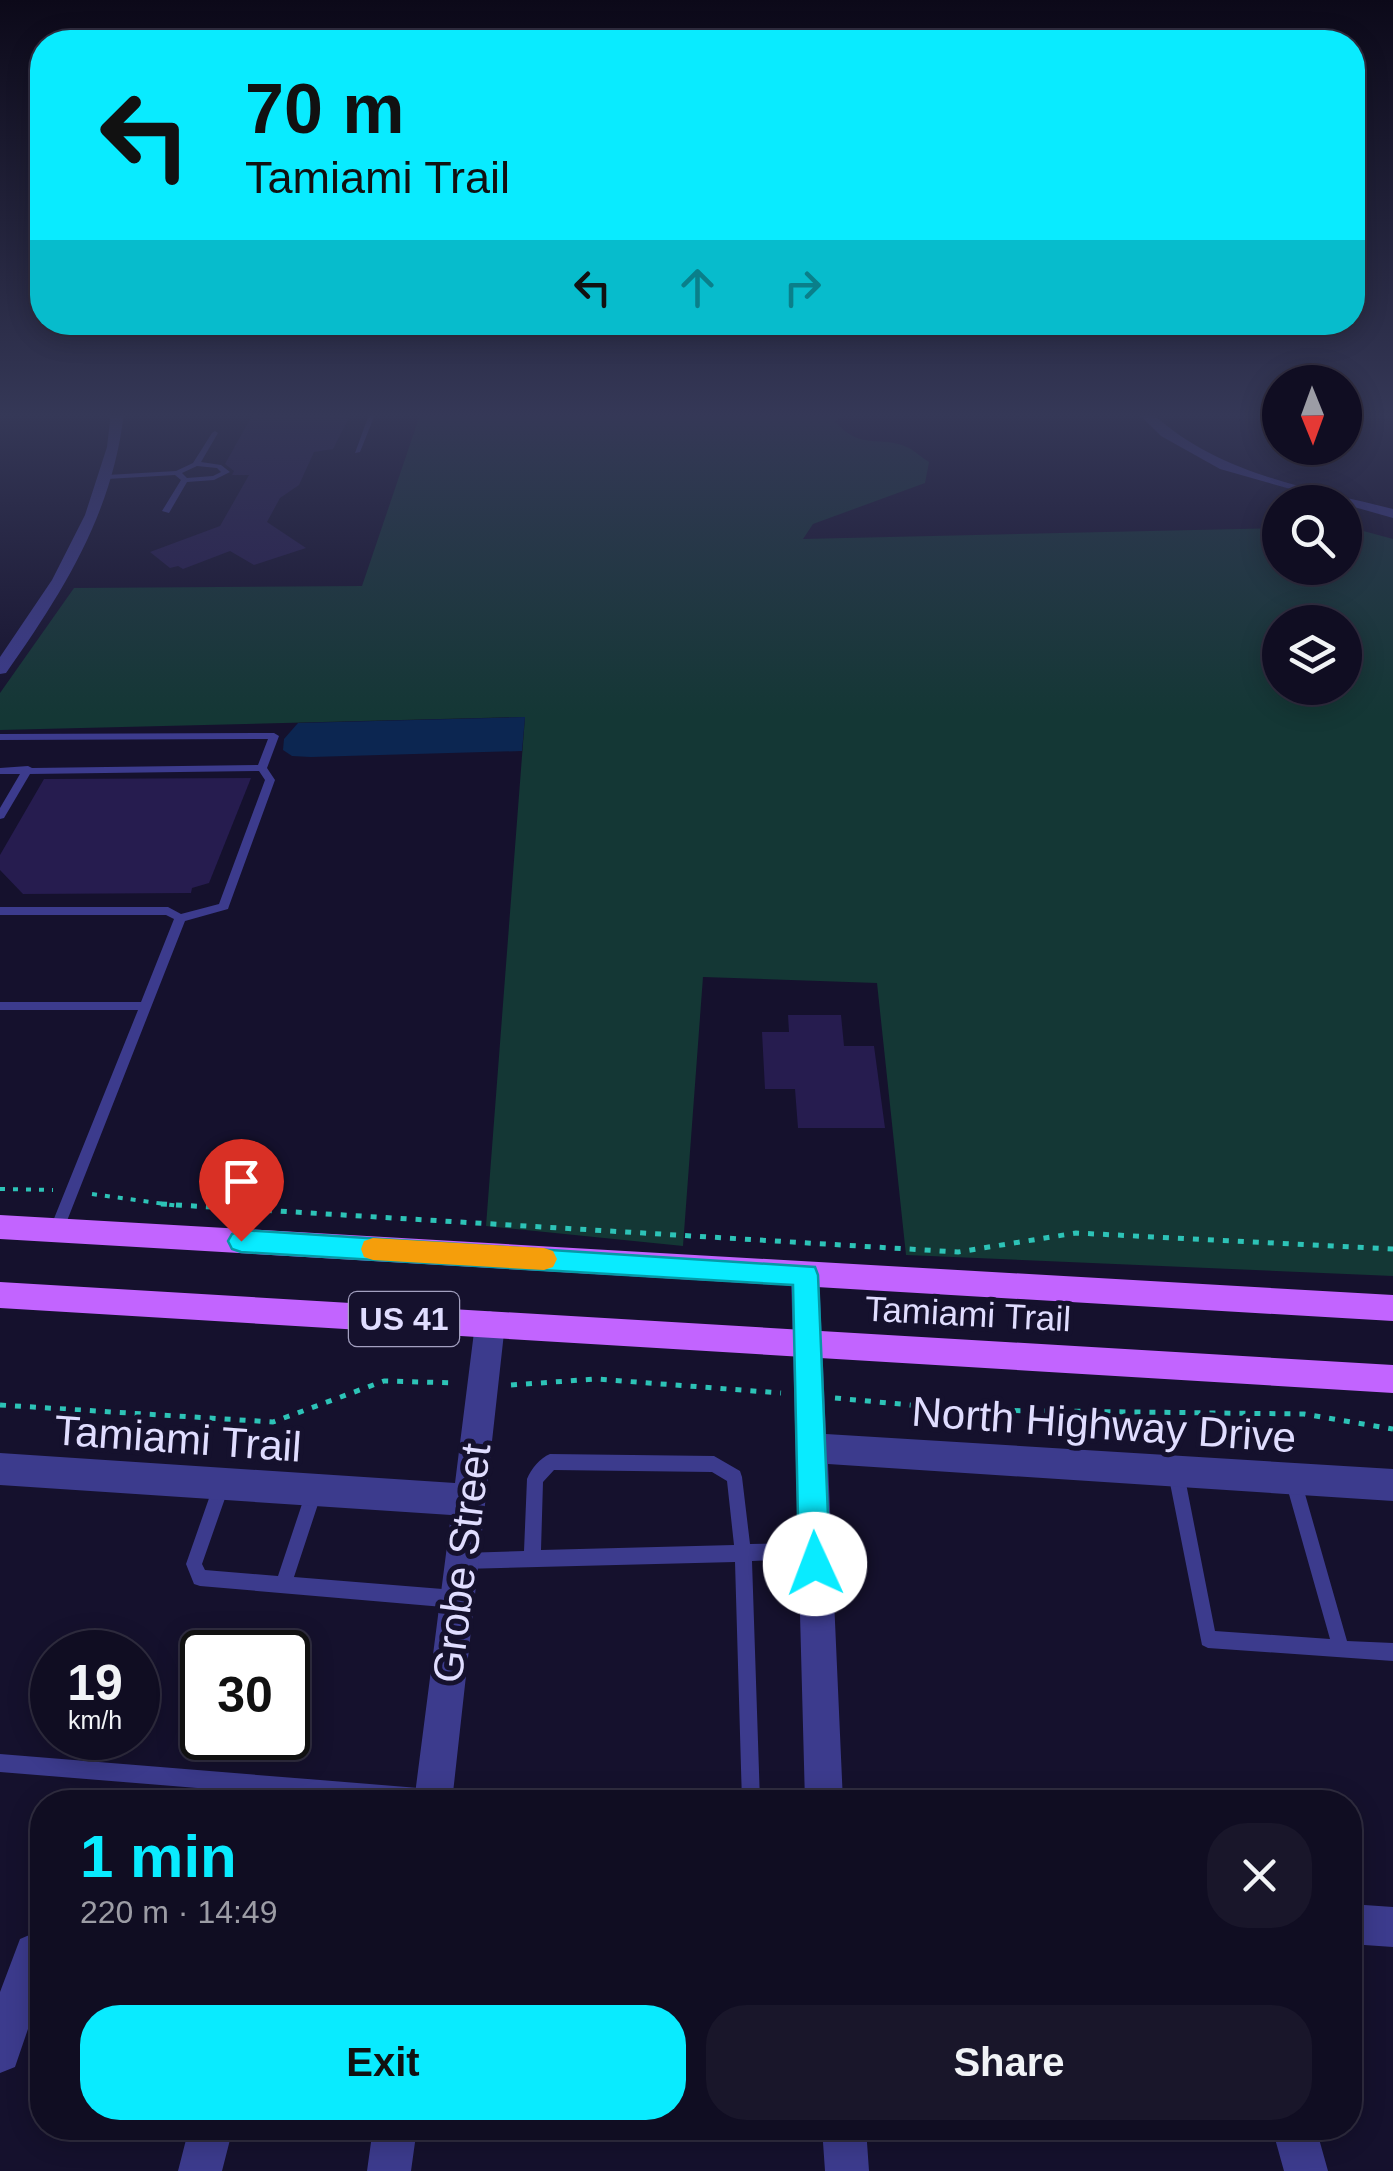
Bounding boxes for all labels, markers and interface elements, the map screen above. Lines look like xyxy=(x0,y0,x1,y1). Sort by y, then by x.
icon: left xyxy=(80,70,210,200)
text: 70 m xyxy=(245,70,405,148)
text: Tamiami Trail xyxy=(245,152,510,203)
icon: left xyxy=(565,260,620,315)
icon: ahead xyxy=(670,260,725,315)
icon: right xyxy=(775,260,830,315)
north arrow xyxy=(1262,365,1362,465)
map controls xyxy=(1262,365,1362,705)
button: search xyxy=(1262,485,1362,585)
button: layers xyxy=(1262,605,1362,705)
pin xyxy=(199,1139,284,1242)
icon: arrive xyxy=(214,1154,269,1209)
street label: Tamiami Trail xyxy=(864,1289,1072,1338)
road number: US 41 xyxy=(349,1292,459,1346)
street label: North Highway Drive xyxy=(910,1388,1298,1461)
street label: Tamiami Trail xyxy=(53,1406,303,1471)
street label: Grobe Street xyxy=(424,1441,500,1685)
position arrow xyxy=(763,1512,867,1616)
speed limit sign: 30 xyxy=(180,1630,310,1760)
text: 19 xyxy=(67,1655,123,1711)
text: km/h xyxy=(68,1706,122,1734)
text: 1 min xyxy=(80,1823,237,1890)
button: close xyxy=(1207,1823,1312,1928)
text: 220 m · 14:49 xyxy=(80,1894,277,1930)
button: Exit xyxy=(80,2005,686,2120)
button: Share xyxy=(706,2005,1312,2120)

